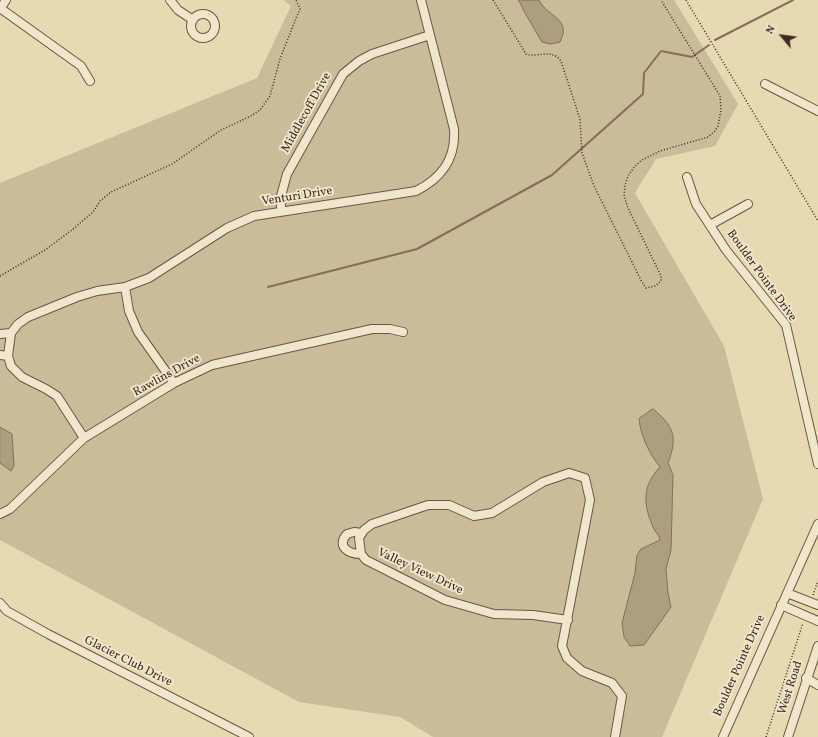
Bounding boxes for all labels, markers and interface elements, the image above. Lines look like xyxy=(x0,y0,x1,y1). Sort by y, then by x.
north arrow xyxy=(762,16,802,56)
text: N xyxy=(763,23,780,37)
street label: Middlecoff Drive xyxy=(279,71,335,155)
street label: Venturi Drive xyxy=(261,184,333,210)
street label: Boulder Pointe Drive xyxy=(723,227,799,325)
street label: Rawlins Drive xyxy=(131,352,203,400)
street label: Valley View Drive xyxy=(375,546,465,598)
street label: Boulder Pointe Drive xyxy=(711,613,769,719)
street label: Glacier Club Drive xyxy=(82,634,174,690)
street label: West Road xyxy=(776,659,806,717)

